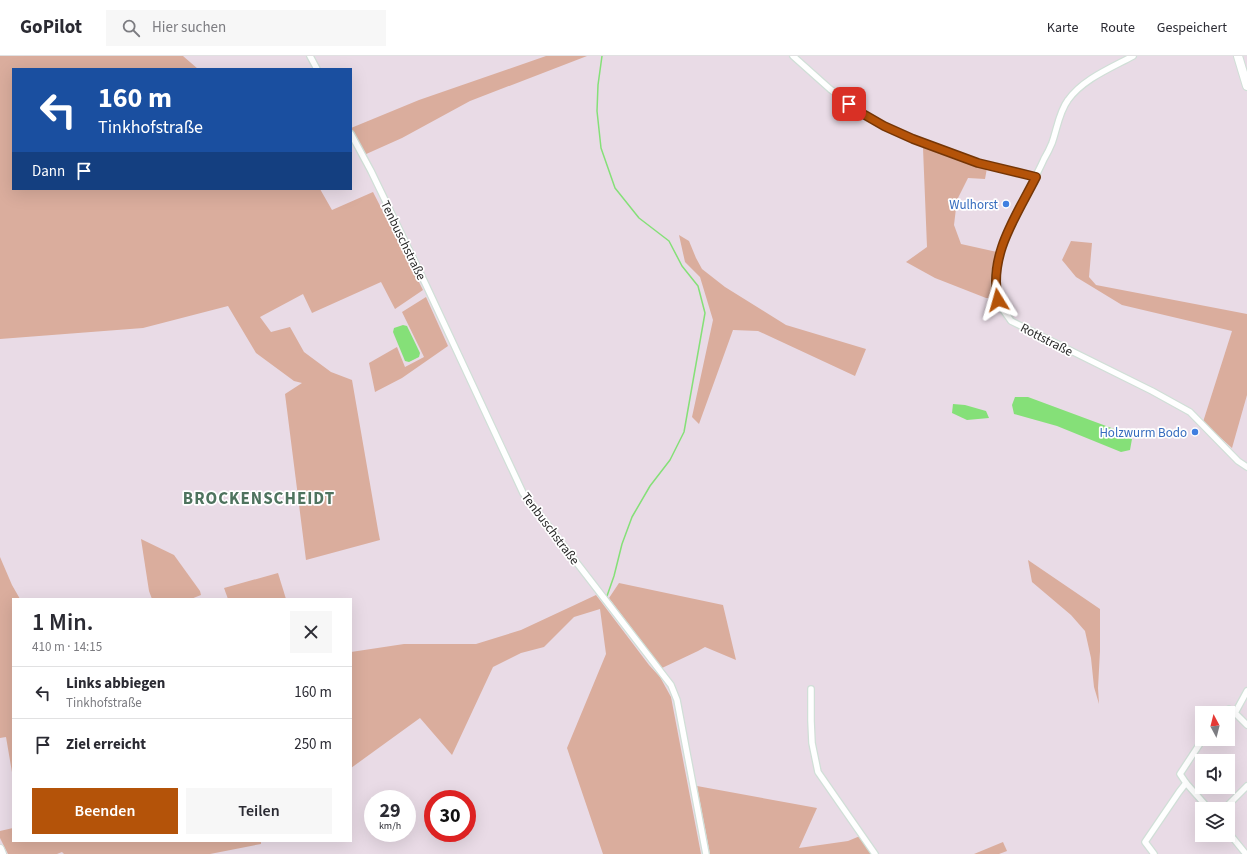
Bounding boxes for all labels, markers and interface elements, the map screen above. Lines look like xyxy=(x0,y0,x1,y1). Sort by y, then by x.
search box xyxy=(106,10,386,46)
text: GoPilot xyxy=(20,14,82,41)
icon: search xyxy=(120,17,142,39)
text: Hier suchen xyxy=(152,17,226,38)
text: Karte xyxy=(1047,18,1078,38)
text: Route xyxy=(1100,18,1135,38)
text: Gespeichert xyxy=(1157,18,1227,38)
text: 160 m xyxy=(98,78,172,118)
icon: left xyxy=(32,84,84,136)
pin xyxy=(832,87,866,121)
icon: arrive xyxy=(838,93,860,115)
text: Tinkhofstraße xyxy=(98,115,203,140)
icon: arrive xyxy=(73,160,95,182)
text: Dann xyxy=(32,161,65,182)
place label: Wulhorst xyxy=(949,196,999,214)
street label: Tenbuschstraße xyxy=(376,198,430,283)
marker: Wulhorst xyxy=(1001,199,1011,209)
position arrow xyxy=(977,279,1019,321)
street label: Rottstraße xyxy=(1017,319,1076,361)
place label: Holzwurm Bodo xyxy=(1099,424,1187,442)
marker: Holzwurm Bodo xyxy=(1190,427,1200,437)
district label: BROCKENSCHEIDT xyxy=(183,487,335,511)
street label: Tenbuschstraße xyxy=(517,489,583,569)
text: 1 Min. xyxy=(32,605,93,640)
button: close xyxy=(290,611,332,653)
text: 410 m · 14:15 xyxy=(32,638,102,656)
text: Links abbiegen xyxy=(66,673,165,694)
icon: left xyxy=(32,682,54,704)
text: 160 m xyxy=(294,682,332,703)
text: Tinkhofstraße xyxy=(66,694,142,712)
north arrow xyxy=(1195,706,1235,746)
map controls xyxy=(1195,706,1235,842)
icon: arrive xyxy=(32,734,54,756)
text: Ziel erreicht xyxy=(66,734,146,755)
text: 250 m xyxy=(294,734,332,755)
button: sound xyxy=(1195,754,1235,794)
button: Beenden xyxy=(32,788,178,834)
button: Teilen xyxy=(186,788,332,834)
speed limit sign: 30 xyxy=(424,790,476,842)
text: 29 xyxy=(379,797,401,825)
button: layers xyxy=(1195,802,1235,842)
text: km/h xyxy=(379,819,401,833)

